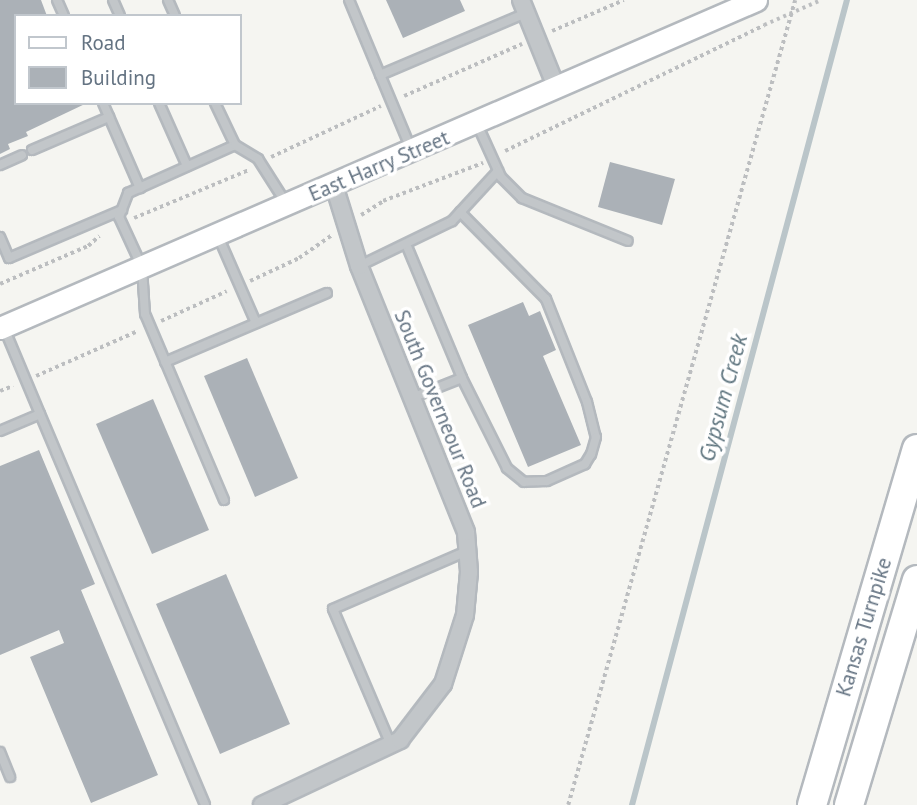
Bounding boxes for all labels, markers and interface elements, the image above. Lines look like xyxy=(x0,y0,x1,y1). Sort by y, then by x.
legend xyxy=(14,14,242,105)
text: Road xyxy=(81,29,125,56)
text: Building xyxy=(81,64,156,91)
street label: East Harry Street xyxy=(305,125,453,207)
street label: South Governeour Road xyxy=(389,306,491,512)
water label: Gypsum Creek xyxy=(693,331,753,465)
street label: Kansas Turnpike xyxy=(831,554,897,700)

